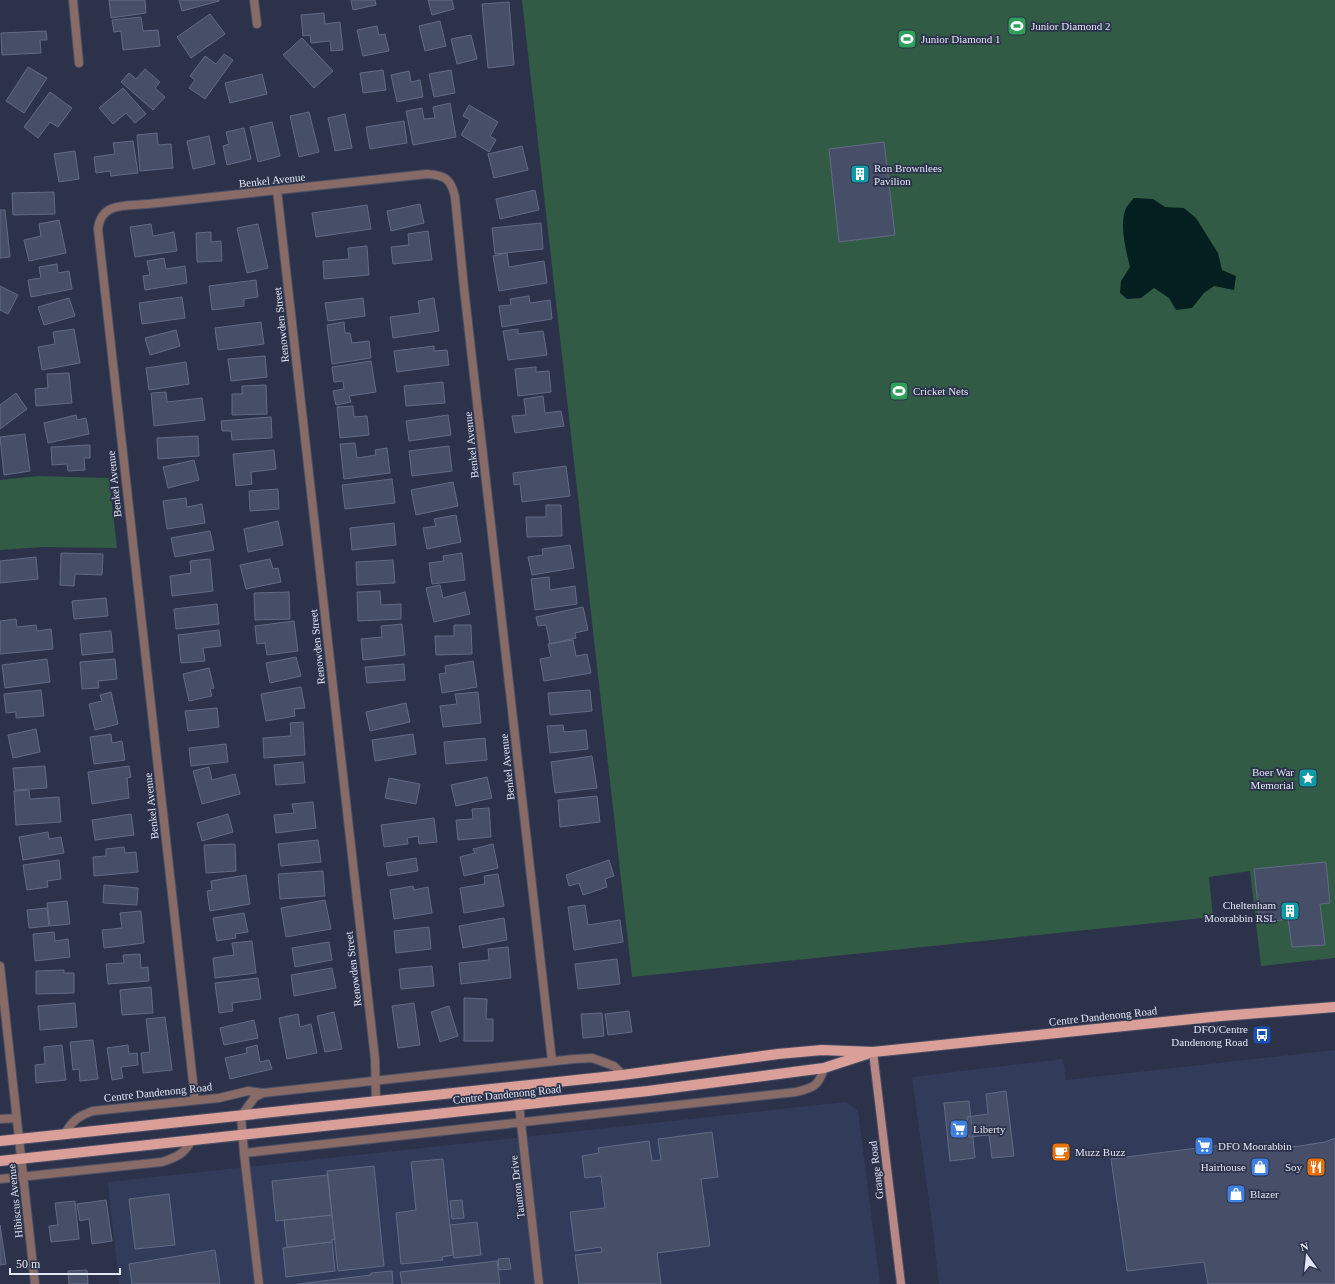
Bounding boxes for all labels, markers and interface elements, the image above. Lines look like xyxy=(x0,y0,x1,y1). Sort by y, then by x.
sports icon: Junior Diamond 2 xyxy=(1006,15,1028,37)
place label: Junior Diamond 2 xyxy=(1031,20,1110,32)
sports icon: Junior Diamond 1 xyxy=(896,28,918,50)
place label: Junior Diamond 1 xyxy=(921,33,1000,45)
place label: Ron Brownlees Pavilion xyxy=(874,162,942,187)
building icon: Ron Brownlees Pavilion xyxy=(849,163,871,185)
street label: Benkel Avenue xyxy=(238,171,306,189)
street label: Renowden Street xyxy=(271,287,291,363)
sports icon: Cricket Nets xyxy=(888,380,910,402)
place label: Cricket Nets xyxy=(913,385,968,397)
street label: Benkel Avenue xyxy=(462,411,480,479)
street label: Benkel Avenue xyxy=(105,450,123,518)
street label: Renowden Street xyxy=(307,609,327,685)
street label: Benkel Avenue xyxy=(498,733,516,801)
place label: Boer War Memorial xyxy=(1251,766,1294,791)
place icon: Boer War Memorial xyxy=(1297,767,1319,789)
street label: Benkel Avenue xyxy=(142,772,160,840)
place label: Cheltenham Moorabbin RSL xyxy=(1204,899,1276,924)
building icon: Cheltenham Moorabbin RSL xyxy=(1279,900,1301,922)
street label: Renowden Street xyxy=(342,931,364,1007)
street label: Centre Dandenong Road xyxy=(1048,1004,1158,1028)
place label: DFO/Centre Dandenong Road xyxy=(1171,1023,1248,1048)
bus stop icon: DFO/Centre Dandenong Road xyxy=(1251,1024,1273,1046)
street label: Centre Dandenong Road xyxy=(103,1080,213,1104)
street label: Centre Dandenong Road xyxy=(452,1082,562,1106)
supermarket icon: Liberty xyxy=(948,1118,970,1140)
place label: Liberty xyxy=(973,1123,1006,1135)
supermarket icon: DFO Moorabbin xyxy=(1193,1135,1215,1157)
street label: Grange Road xyxy=(866,1140,886,1200)
place label: DFO Moorabbin xyxy=(1218,1140,1292,1152)
cafe icon: Muzz Buzz xyxy=(1050,1141,1072,1163)
place label: Muzz Buzz xyxy=(1075,1146,1126,1158)
street label: Taunton Drive xyxy=(507,1155,527,1219)
shop icon: Hairhouse xyxy=(1249,1156,1271,1178)
restaurant icon: Soy xyxy=(1305,1156,1327,1178)
place label: Hairhouse xyxy=(1201,1161,1246,1173)
place label: Soy xyxy=(1285,1161,1302,1173)
street label: Hibiscus Avenue xyxy=(5,1163,25,1238)
shop icon: Blazer xyxy=(1225,1183,1247,1205)
place label: Blazer xyxy=(1250,1188,1279,1200)
north arrow xyxy=(1287,1236,1327,1276)
text: N xyxy=(1299,1240,1310,1253)
scale bar xyxy=(10,1250,120,1276)
text: 50 m xyxy=(16,1257,41,1271)

